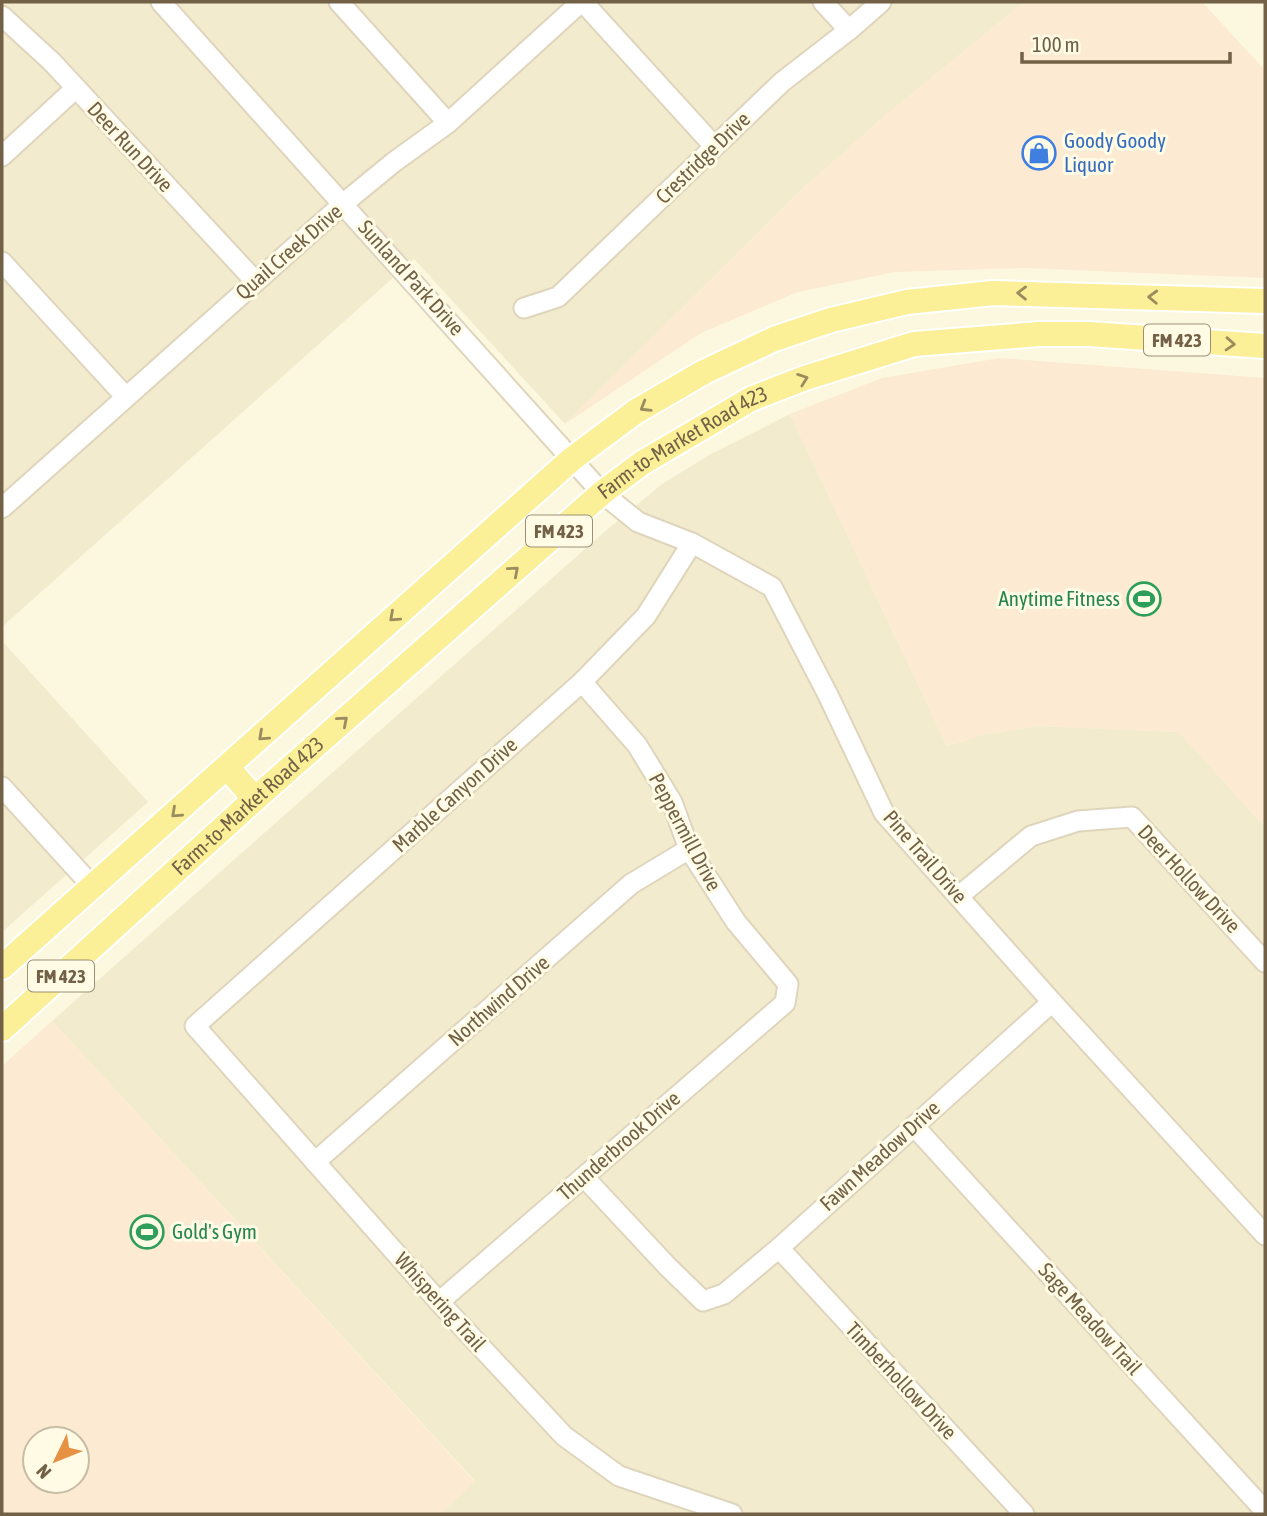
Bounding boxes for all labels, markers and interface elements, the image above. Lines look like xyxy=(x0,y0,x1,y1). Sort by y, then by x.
scale bar xyxy=(1022,21,1230,65)
text: 100 m xyxy=(1032,32,1080,56)
street label: Deer Run Drive xyxy=(83,96,178,196)
street label: Crestridge Drive xyxy=(650,106,754,208)
place label: Goody Goody Liquor xyxy=(1064,128,1166,176)
shop icon: Goody Goody Liquor xyxy=(1020,134,1058,172)
street label: Quail Creek Drive xyxy=(230,199,346,304)
street label: Sunland Park Drive xyxy=(354,215,470,340)
one-way arrow xyxy=(1016,286,1027,301)
one-way arrow xyxy=(1148,290,1159,305)
road number: FM 423 xyxy=(1144,324,1210,356)
one-way arrow xyxy=(1225,336,1236,351)
one-way arrow xyxy=(797,373,809,387)
street label: Farm-to-Market Road 423 xyxy=(592,381,771,503)
one-way arrow xyxy=(639,398,652,411)
road number: FM 423 xyxy=(526,516,592,546)
one-way arrow xyxy=(505,567,518,579)
sports icon: Anytime Fitness xyxy=(1125,580,1163,618)
place label: Anytime Fitness xyxy=(999,586,1120,610)
one-way arrow xyxy=(390,609,403,622)
one-way arrow xyxy=(335,717,348,729)
one-way arrow xyxy=(258,727,271,740)
street label: Farm-to-Market Road 423 xyxy=(167,731,328,880)
street label: Marble Canyon Drive xyxy=(387,732,522,856)
street label: Peppermill Drive xyxy=(645,769,727,895)
one-way arrow xyxy=(171,805,184,817)
street label: Pine Trail Drive xyxy=(879,805,972,908)
street label: Deer Hollow Drive xyxy=(1134,819,1246,937)
street label: Northwind Drive xyxy=(443,950,554,1051)
road number: FM 423 xyxy=(28,960,94,992)
street label: Thunderbrook Drive xyxy=(552,1086,684,1205)
street label: Fawn Meadow Drive xyxy=(815,1095,944,1215)
sports icon: Gold's Gym xyxy=(128,1213,166,1251)
place label: Gold's Gym xyxy=(172,1219,257,1243)
street label: Whispering Trail xyxy=(390,1247,491,1356)
street label: Sage Meadow Trail xyxy=(1034,1258,1147,1379)
street label: Timberhollow Drive xyxy=(841,1317,962,1444)
north arrow xyxy=(21,1425,91,1495)
text: N xyxy=(32,1460,55,1483)

